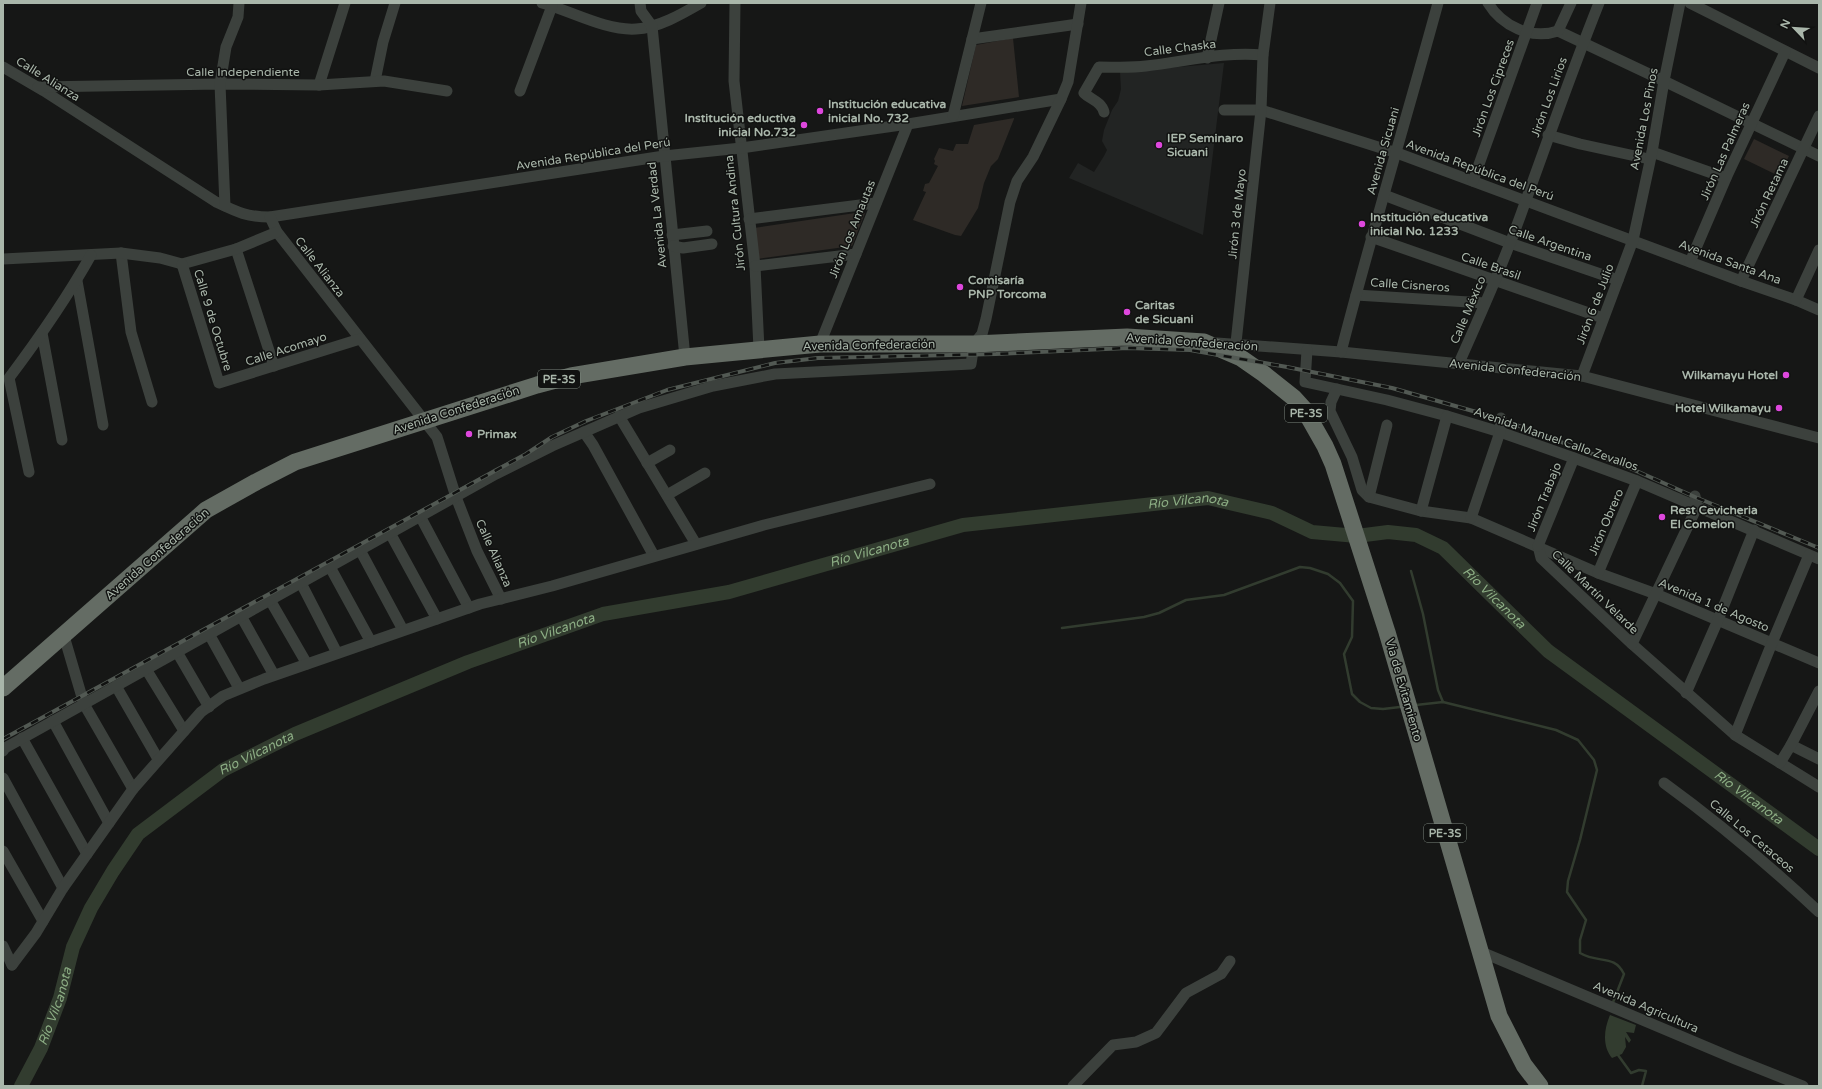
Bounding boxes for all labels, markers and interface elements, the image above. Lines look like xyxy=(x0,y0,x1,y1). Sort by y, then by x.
north arrow xyxy=(1774,8,1814,48)
text: N xyxy=(1778,17,1793,31)
street label: Calle Chaska xyxy=(1143,37,1217,59)
street label: Jirón Los Cipreces xyxy=(1469,37,1517,139)
street label: Calle Alianza xyxy=(14,54,82,104)
street label: Jirón Los Lirios xyxy=(1528,55,1570,139)
street label: Calle Independiente xyxy=(186,65,300,79)
street label: Avenida Los Pinos xyxy=(1627,67,1661,171)
place label: Institución educativa inicial No. 732 xyxy=(828,97,946,125)
street label: Jirón Las Palmeras xyxy=(1697,100,1753,202)
marker: Institución educativa inicial No. 732 xyxy=(815,106,825,116)
street label: Avenida Sicuani xyxy=(1364,106,1402,196)
place label: Institución eductiva inicial No.732 xyxy=(684,111,796,139)
marker: Institución eductiva inicial No.732 xyxy=(799,120,809,130)
place label: IEP Seminaro Sicuani xyxy=(1167,131,1243,159)
street label: Avenida República del Perú xyxy=(515,135,671,173)
street label: Avenida República del Perú xyxy=(1404,137,1556,203)
marker: IEP Seminaro Sicuani xyxy=(1154,140,1164,150)
street label: Jirón Cultura Andina xyxy=(722,154,748,272)
street label: Jirón Retama xyxy=(1747,156,1791,230)
street label: Avenida La Verdad xyxy=(644,161,670,269)
street label: Jirón 3 de Mayo xyxy=(1225,168,1249,260)
street label: Jirón Los Amautas xyxy=(826,178,878,280)
place label: Institución educativa inicial No. 1233 xyxy=(1370,210,1488,238)
marker: Institución educativa inicial No. 1233 xyxy=(1357,219,1367,229)
street label: Calle Argentina xyxy=(1506,222,1594,264)
street label: Calle Alianza xyxy=(292,234,348,300)
street label: Avenida Santa Ana xyxy=(1677,237,1783,287)
street label: Calle Brasil xyxy=(1459,249,1523,283)
street label: Jirón 6 de Julio xyxy=(1573,262,1617,346)
street label: Calle 9 de Octubre xyxy=(191,267,235,373)
place label: Comisaría PNP Torcoma xyxy=(968,273,1047,301)
street label: Calle México xyxy=(1447,274,1489,346)
street label: Calle Cisneros xyxy=(1370,275,1450,295)
marker: Comisaría PNP Torcoma xyxy=(955,282,965,292)
place label: Caritas de Sicuani xyxy=(1135,298,1194,326)
marker: Caritas de Sicuani xyxy=(1122,307,1132,317)
street label: Calle Acomayo xyxy=(244,329,328,369)
street label: Avenida Confederación xyxy=(1125,330,1259,354)
street label: Avenida Confederación xyxy=(803,337,935,353)
street label: Avenida Confederación xyxy=(1448,356,1582,384)
place label: Wilkamayu Hotel xyxy=(1682,368,1778,383)
road number: PE-3S xyxy=(538,370,580,388)
marker: Wilkamayu Hotel xyxy=(1781,370,1791,380)
street label: Avenida Confederación xyxy=(391,383,521,437)
place label: Hotel Wilkamayu xyxy=(1675,401,1771,416)
marker: Hotel Wilkamayu xyxy=(1774,403,1784,413)
road number: PE-3S xyxy=(1285,404,1327,422)
street label: Avenida Manuel Callo Zevallos xyxy=(1472,404,1640,474)
place label: Primax xyxy=(477,427,517,441)
marker: Primax xyxy=(464,429,474,439)
street label: Jirón Trabajo xyxy=(1524,460,1564,534)
street label: Jirón Obrero xyxy=(1586,487,1626,557)
water label: Río Vilcanota xyxy=(1147,490,1231,513)
place label: Rest Cevicheria El Comelon xyxy=(1670,503,1758,531)
street label: Avenida Confederación xyxy=(102,505,212,603)
marker: Rest Cevicheria El Comelon xyxy=(1657,512,1667,522)
street label: Calle Alianza xyxy=(473,517,515,589)
water label: Río Vilcanota xyxy=(828,533,911,571)
street label: Calle Martín Velarde xyxy=(1549,547,1641,637)
water label: Río Vilcanota xyxy=(1459,564,1529,633)
street label: Avenida 1 de Agosto xyxy=(1657,575,1771,635)
water label: Río Vilcanota xyxy=(515,609,597,652)
street label: Vía de Evitamiento xyxy=(1383,637,1425,743)
water label: Río Vilcanota xyxy=(216,728,297,779)
water label: Río Vilcanota xyxy=(1711,767,1787,828)
street label: Calle Los Cetaceos xyxy=(1707,796,1797,876)
road number: PE-3S xyxy=(1424,824,1466,842)
water label: Río Vilcanota xyxy=(35,965,76,1048)
street label: Avenida Agricultura xyxy=(1591,978,1701,1036)

